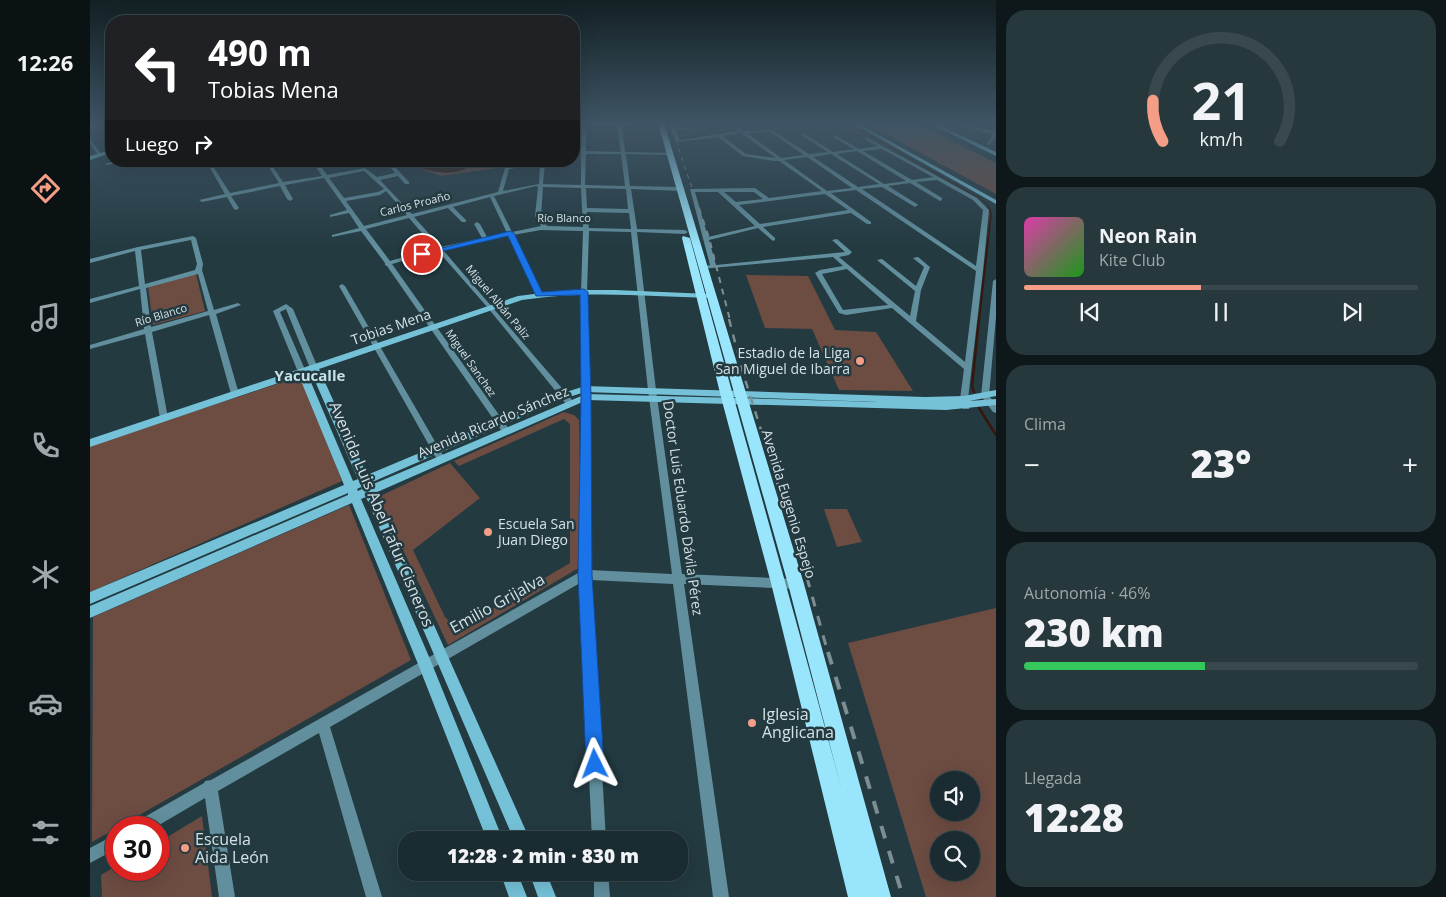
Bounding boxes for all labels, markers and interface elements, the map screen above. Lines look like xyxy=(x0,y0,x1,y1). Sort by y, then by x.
text: 490 m xyxy=(208,29,312,76)
icon: left xyxy=(125,35,190,100)
text: 12:26 xyxy=(17,47,73,77)
text: 21 xyxy=(1191,64,1251,135)
text: Tobias Mena xyxy=(208,74,339,104)
text: km/h xyxy=(1199,127,1243,151)
icon: right xyxy=(189,130,217,158)
text: Luego xyxy=(125,131,179,157)
icon: directions xyxy=(28,171,63,206)
street label: Carlos Proaño xyxy=(378,187,452,220)
street label: Río Blanco xyxy=(537,210,591,225)
text: Neon Rain xyxy=(1099,223,1197,249)
pin xyxy=(401,233,443,275)
icon: arrive xyxy=(408,240,436,268)
text: Kite Club xyxy=(1099,249,1165,271)
street label: Miguel Albán Paliz xyxy=(463,261,534,342)
icon: previous xyxy=(1076,298,1104,326)
icon: pause xyxy=(1207,298,1235,326)
icon: next xyxy=(1338,298,1366,326)
street label: Río Blanco xyxy=(133,299,189,330)
icon: music xyxy=(28,300,63,335)
street label: Tobias Mena xyxy=(348,304,433,349)
street label: Miguel Sanchez xyxy=(442,326,500,400)
place label: Estadio de la Liga San Miguel de Ibarra xyxy=(715,343,850,378)
marker: Estadio de la Liga San Miguel de Ibarra xyxy=(854,355,866,367)
district label: Yacucalle xyxy=(275,365,346,385)
street label: Avenida Ricardo Sánchez xyxy=(414,381,572,462)
street label: Avenida Luis Abel Tafur Cisneros xyxy=(324,398,440,630)
street label: Doctor Luis Eduardo Dávila Pérez xyxy=(659,399,708,617)
text: Clima xyxy=(1024,413,1066,435)
street label: Avenida Eugenio Espejo xyxy=(758,427,821,581)
icon: phone xyxy=(28,428,63,463)
text: 23° xyxy=(1191,437,1251,489)
text: − xyxy=(1024,445,1040,483)
text: + xyxy=(1402,445,1418,483)
place label: Escuela San Juan Diego xyxy=(496,514,575,549)
marker: Escuela San Juan Diego xyxy=(482,526,494,538)
icon: climate xyxy=(28,557,63,592)
street label: Emilio Grijalva xyxy=(445,568,549,638)
text: Autonomía · 46% xyxy=(1024,582,1150,604)
text: 230 km xyxy=(1024,606,1164,658)
icon: car xyxy=(28,686,63,721)
place label: Iglesia Anglicana xyxy=(762,703,834,743)
marker: Iglesia Anglicana xyxy=(746,717,758,729)
position arrow xyxy=(568,737,620,789)
text: Llegada xyxy=(1024,767,1082,789)
map controls xyxy=(930,771,980,881)
button: sound xyxy=(930,771,980,821)
text: 12:28 xyxy=(1024,791,1124,843)
icon: filters xyxy=(28,815,63,850)
speed limit sign: 30 xyxy=(105,816,170,881)
place label: Escuela Aida León xyxy=(195,828,269,868)
button: search xyxy=(930,831,980,881)
marker: Escuela Aida León xyxy=(179,842,191,854)
text: 12:28 · 2 min · 830 m xyxy=(447,843,639,869)

